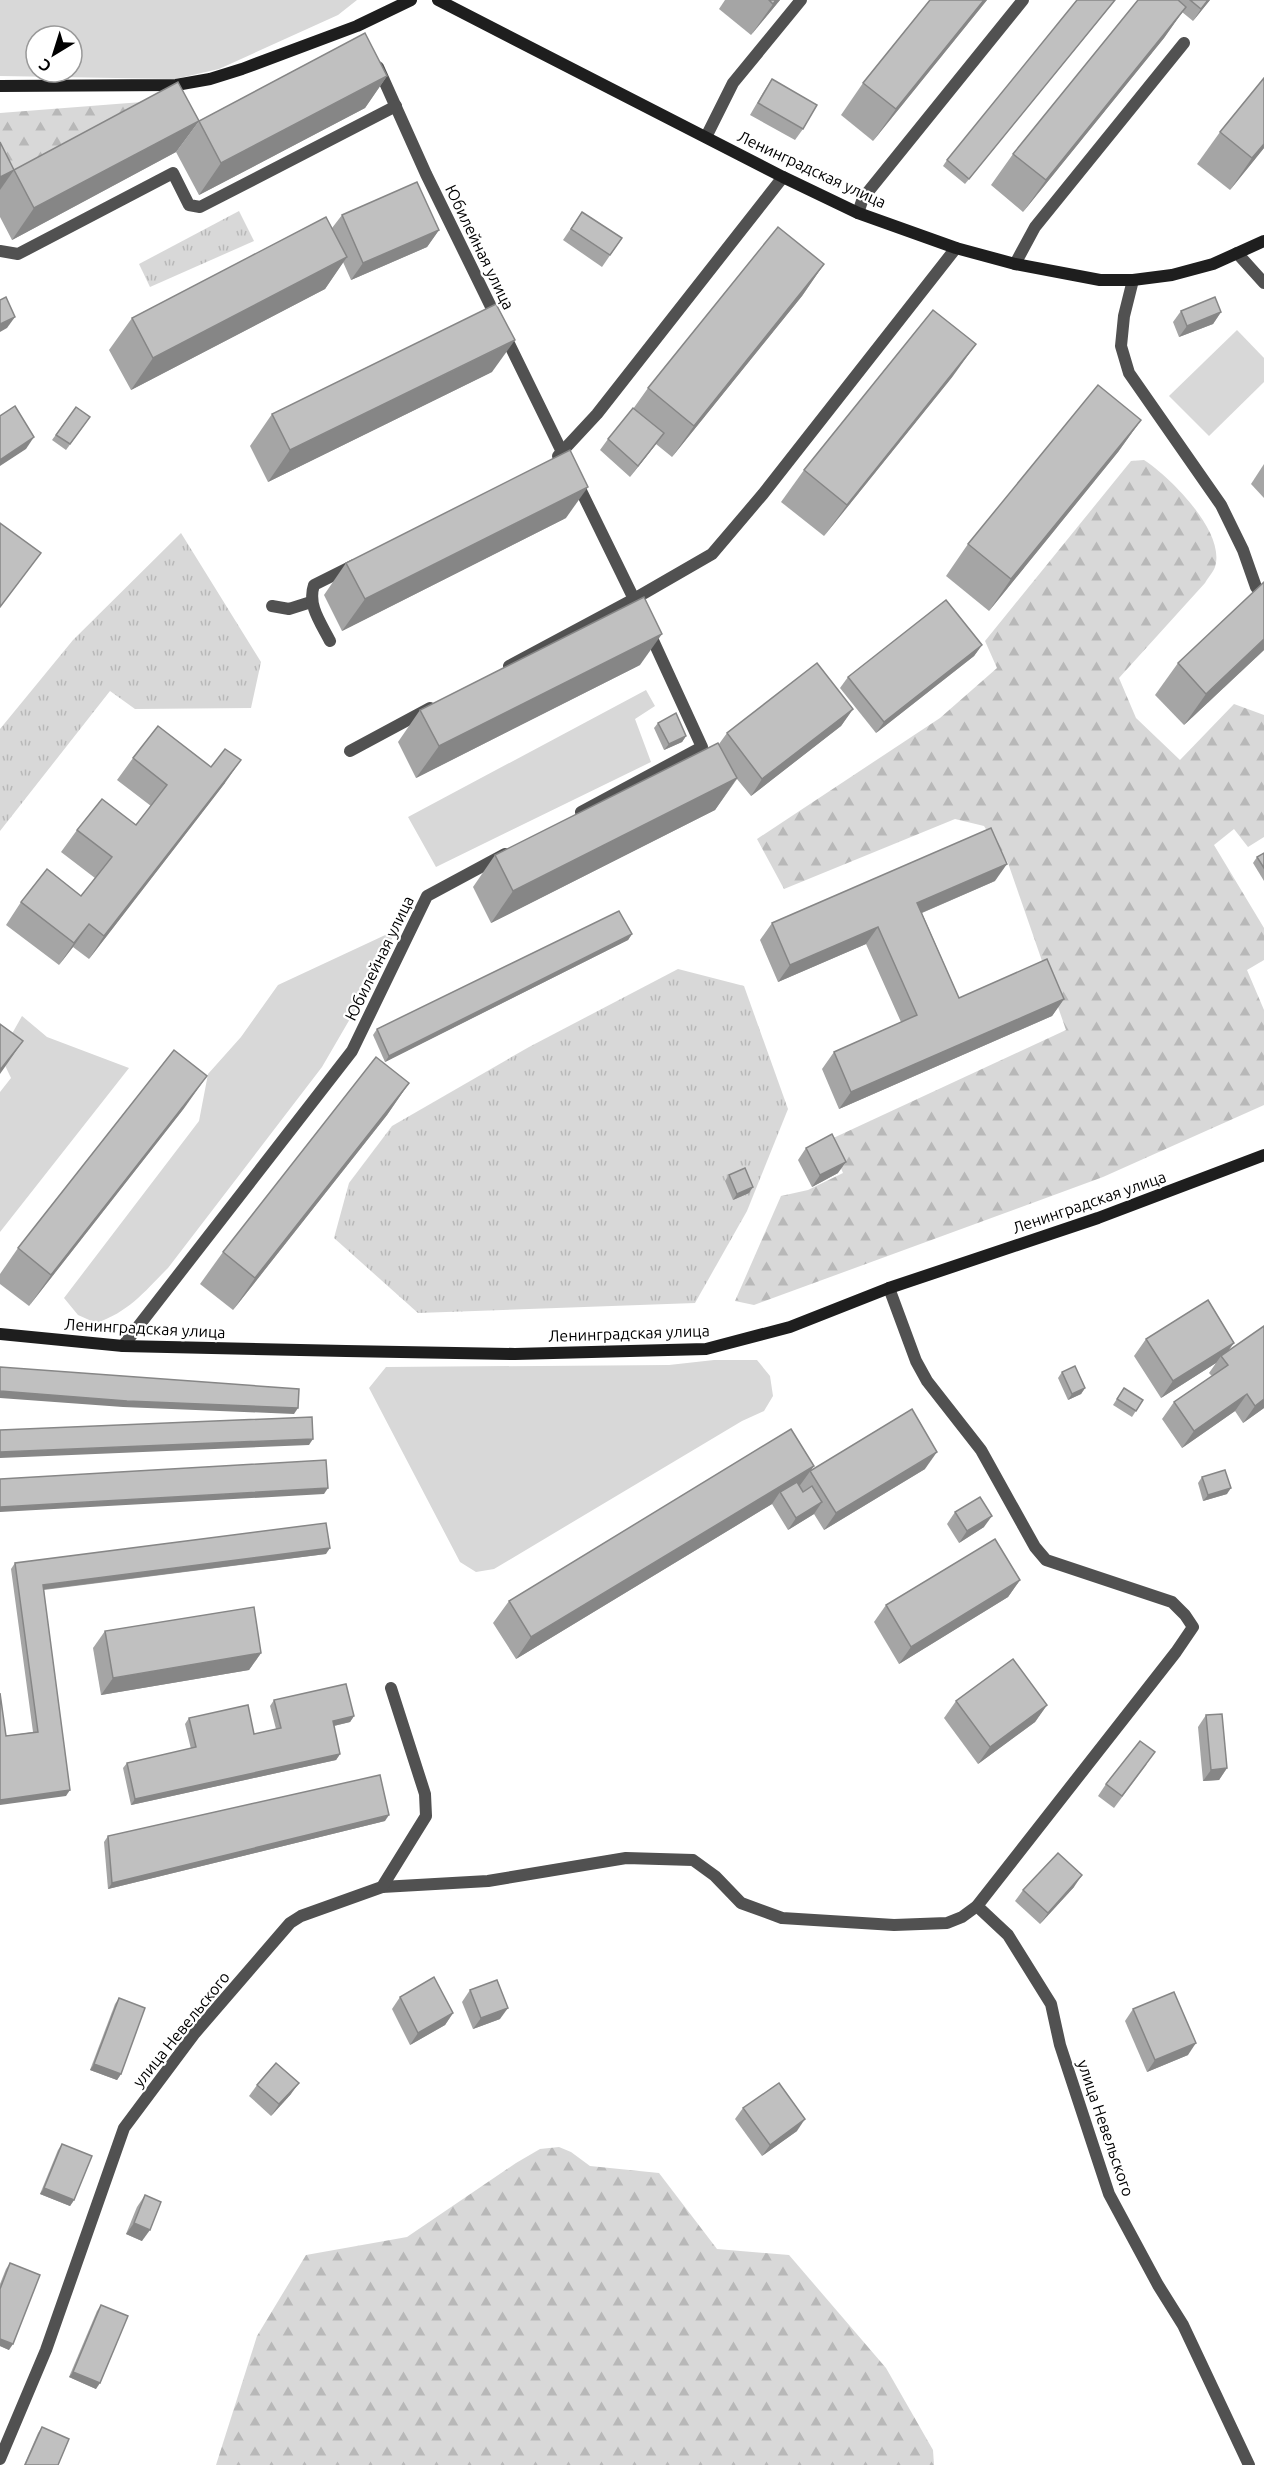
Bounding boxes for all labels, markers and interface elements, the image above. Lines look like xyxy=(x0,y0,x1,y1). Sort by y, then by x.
north arrow xyxy=(24,24,84,84)
text: С xyxy=(35,56,54,76)
street label: Ленинградская улица xyxy=(735,127,889,211)
street label: Юбилейная улица xyxy=(442,182,518,312)
street label: Юбилейная улица xyxy=(341,893,417,1023)
street label: Ленинградская улица xyxy=(1010,1167,1168,1237)
street label: Ленинградская улица xyxy=(64,1315,226,1341)
street label: Ленинградская улица xyxy=(548,1321,710,1345)
street label: улица Невельского xyxy=(129,1968,233,2090)
street label: улица Невельского xyxy=(1074,2057,1138,2199)

